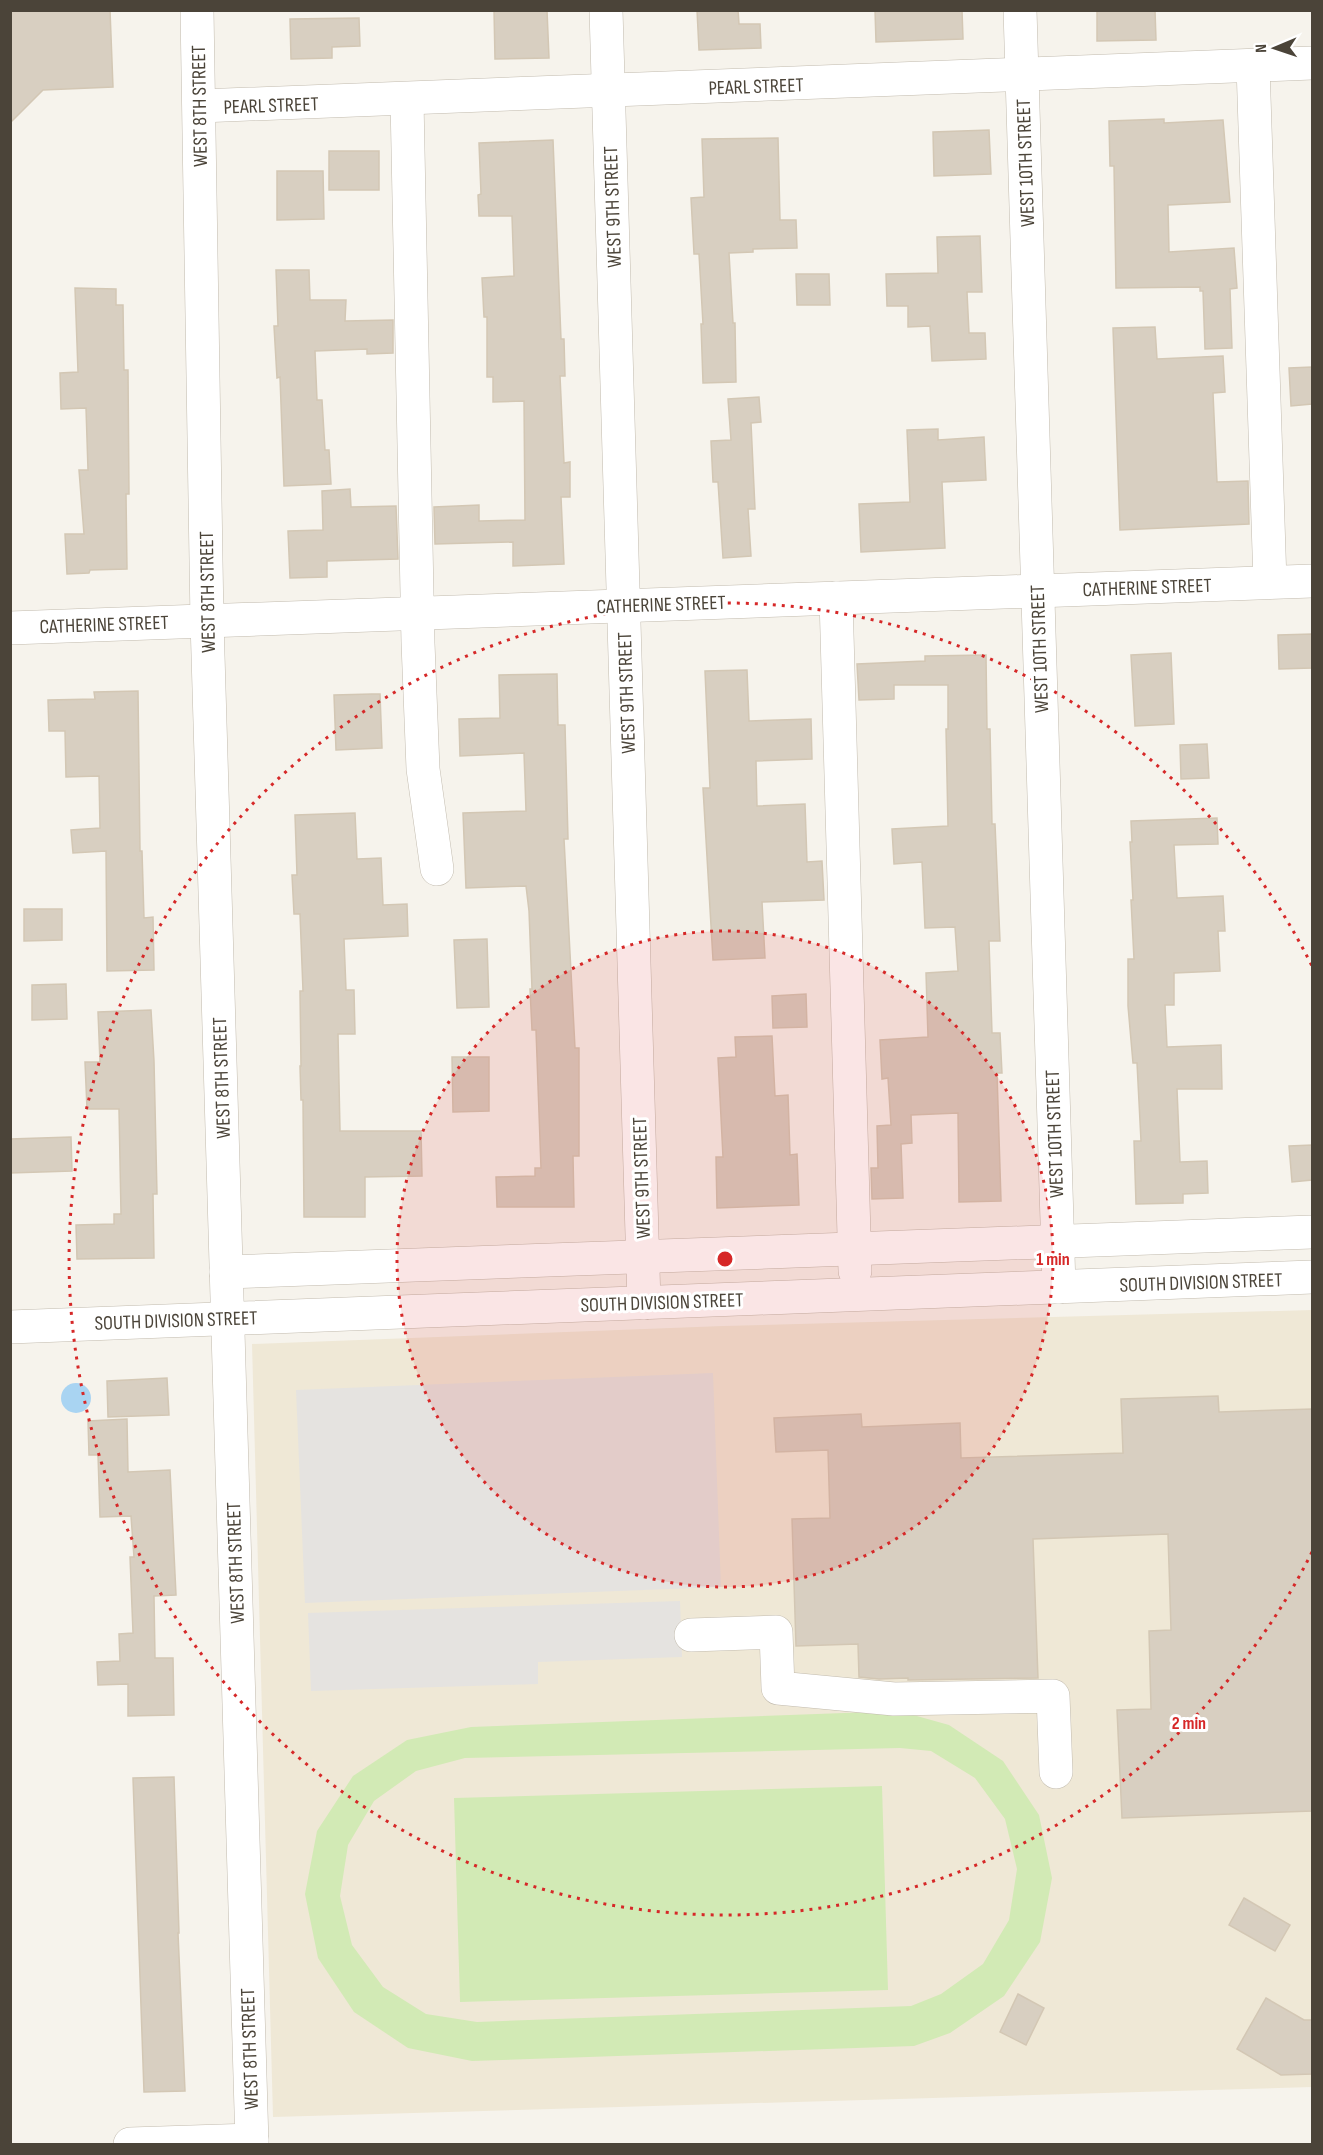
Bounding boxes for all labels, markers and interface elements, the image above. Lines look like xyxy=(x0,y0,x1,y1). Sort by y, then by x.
north arrow xyxy=(1245,18,1305,78)
text: N xyxy=(1252,44,1271,53)
street label: WEST 8TH STREET xyxy=(187,45,213,167)
street label: PEARL STREET xyxy=(708,73,804,101)
street label: PEARL STREET xyxy=(223,92,319,120)
street label: WEST 10TH STREET xyxy=(1012,98,1040,227)
street label: WEST 9TH STREET xyxy=(599,146,627,268)
street label: WEST 8TH STREET xyxy=(195,531,221,653)
street label: CATHERINE STREET xyxy=(1082,574,1212,602)
street label: WEST 10TH STREET xyxy=(1026,584,1054,713)
street label: CATHERINE STREET xyxy=(596,591,726,619)
street label: CATHERINE STREET xyxy=(39,611,169,639)
street label: WEST 9TH STREET xyxy=(613,632,641,754)
street label: WEST 8TH STREET xyxy=(208,1017,236,1139)
street label: WEST 10TH STREET xyxy=(1041,1069,1069,1198)
street label: WEST 9TH STREET xyxy=(628,1117,656,1239)
centre of rings xyxy=(715,1249,735,1269)
text: 1 min xyxy=(1036,1249,1070,1270)
street label: SOUTH DIVISION STREET xyxy=(1119,1268,1283,1298)
street label: SOUTH DIVISION STREET xyxy=(580,1288,744,1318)
street label: SOUTH DIVISION STREET xyxy=(94,1306,258,1336)
street label: WEST 8TH STREET xyxy=(222,1502,250,1624)
text: 2 min xyxy=(1172,1713,1206,1734)
street label: WEST 8TH STREET xyxy=(236,1988,264,2110)

